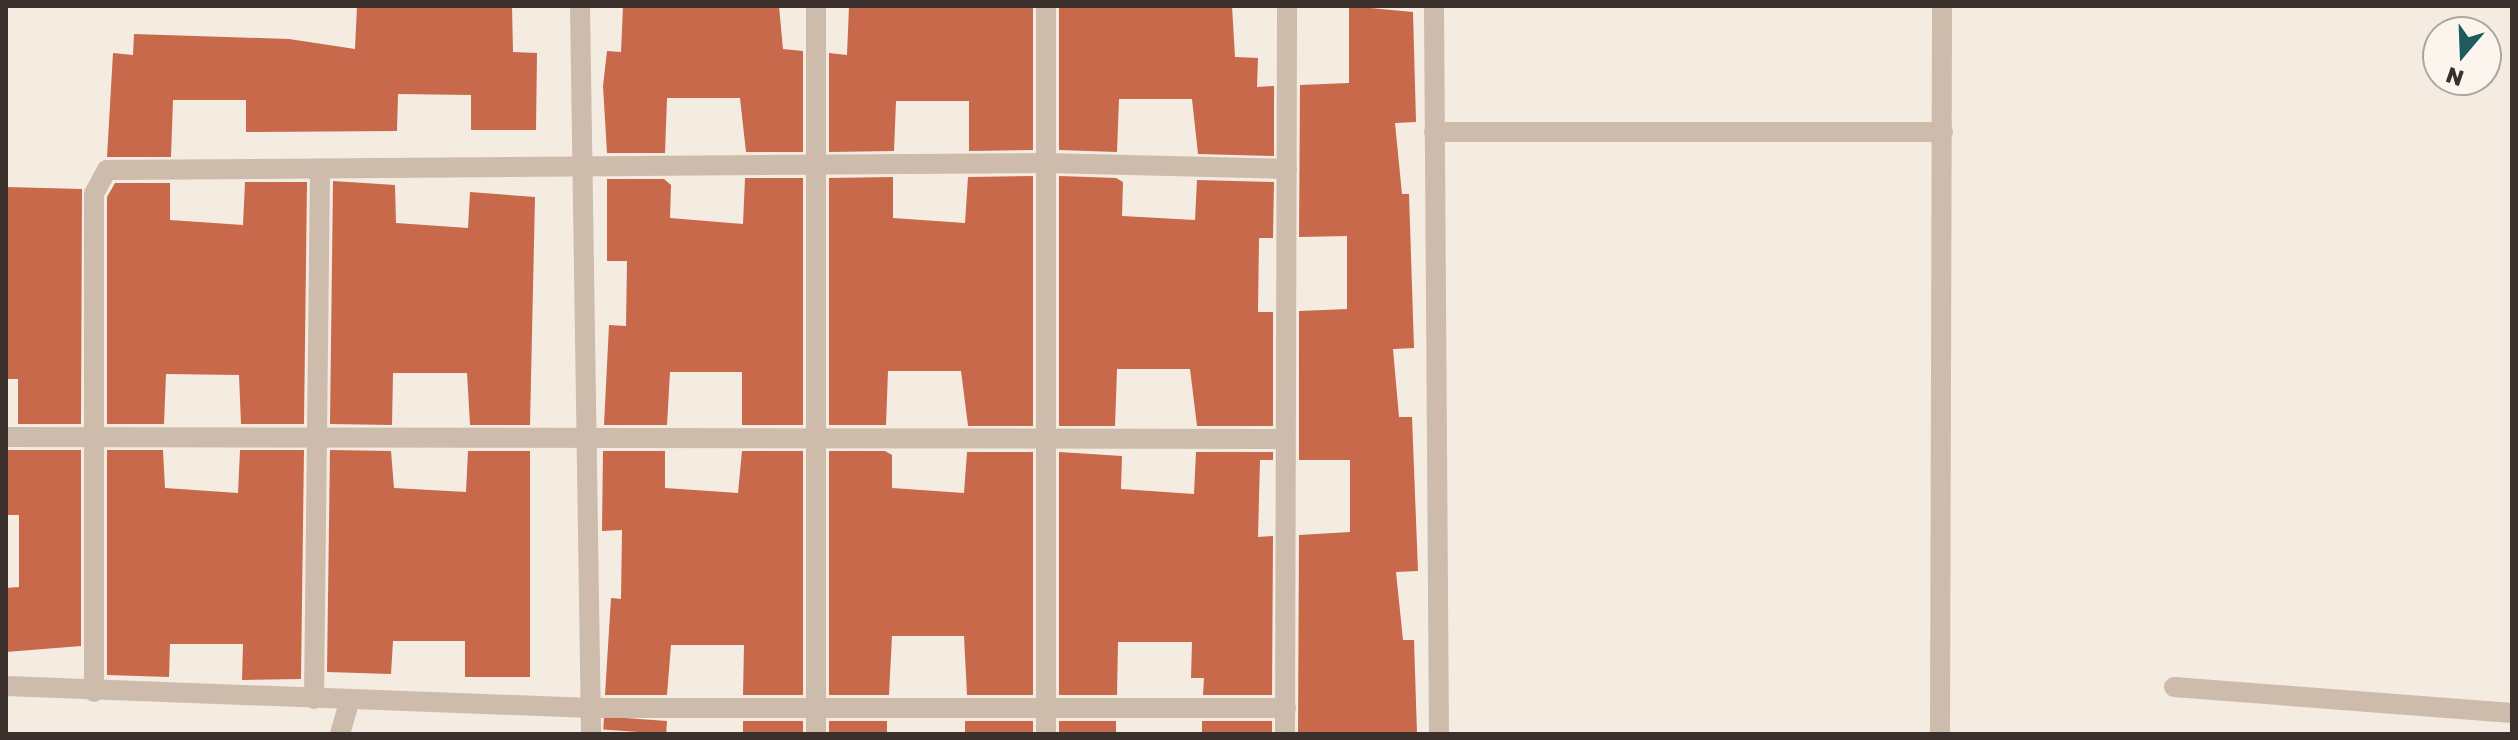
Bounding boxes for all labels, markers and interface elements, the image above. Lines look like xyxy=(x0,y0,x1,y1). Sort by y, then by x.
north arrow xyxy=(2422,16,2502,96)
text: N xyxy=(2442,62,2467,93)

